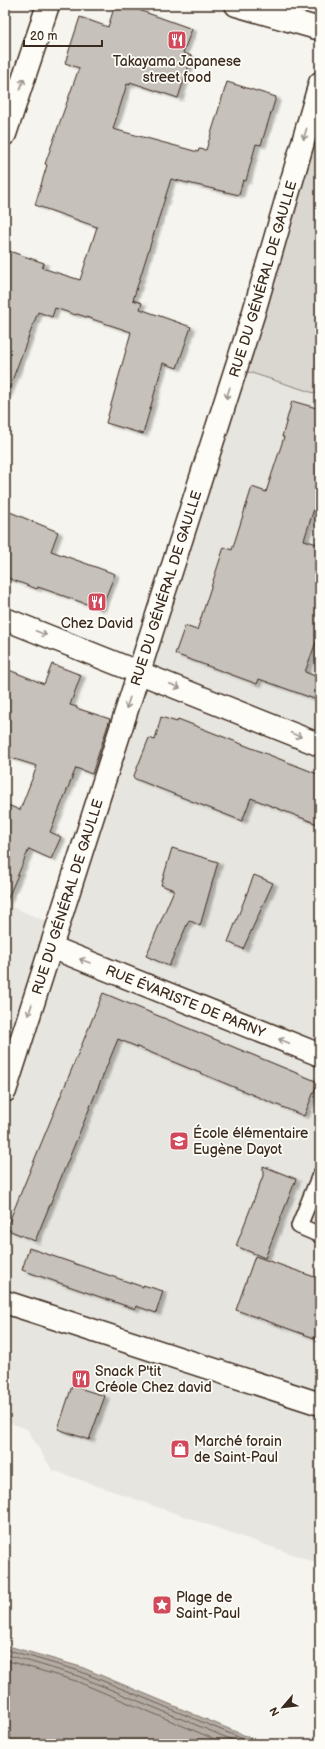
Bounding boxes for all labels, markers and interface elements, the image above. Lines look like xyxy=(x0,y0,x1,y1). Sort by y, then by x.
scale bar xyxy=(24,22,102,48)
text: 20 m xyxy=(30,29,57,44)
restaurant icon: Takayama Japanese street food xyxy=(166,29,188,51)
place label: Takayama Japanese street food xyxy=(113,53,241,86)
one-way arrow xyxy=(19,77,26,90)
one-way arrow xyxy=(301,128,308,141)
street label: RUE DU GÉNÉRAL DE GAULLE xyxy=(225,179,300,379)
one-way arrow xyxy=(223,387,231,399)
street label: RUE DU GÉNÉRAL DE GAULLE xyxy=(127,488,205,688)
restaurant icon: Chez David xyxy=(86,591,108,613)
place label: Chez David xyxy=(61,615,133,632)
one-way arrow xyxy=(35,630,47,638)
one-way arrow xyxy=(169,683,181,691)
one-way arrow xyxy=(124,697,131,710)
one-way arrow xyxy=(289,731,301,739)
street label: RUE DU GÉNÉRAL DE GAULLE xyxy=(28,797,106,996)
one-way arrow xyxy=(80,956,92,964)
street label: RUE ÉVARISTE DE PARNY xyxy=(103,961,269,1041)
one-way arrow xyxy=(26,1004,34,1016)
one-way arrow xyxy=(278,1036,290,1044)
place label: École élémentaire Eugène Dayot xyxy=(193,1124,308,1158)
school or university icon: École élémentaire Eugène Dayot xyxy=(168,1130,190,1152)
place label: Snack P'tit Créole Chez david xyxy=(95,1363,212,1396)
restaurant icon: Snack P'tit Créole Chez david xyxy=(70,1368,92,1390)
place label: Marché forain de Saint-Paul xyxy=(194,1433,282,1466)
shop icon: Marché forain de Saint-Paul xyxy=(169,1438,191,1460)
place label: Plage de Saint-Paul xyxy=(176,1589,240,1622)
place icon: Plage de Saint-Paul xyxy=(151,1594,173,1616)
north arrow xyxy=(263,1687,303,1727)
text: N xyxy=(267,1705,282,1718)

